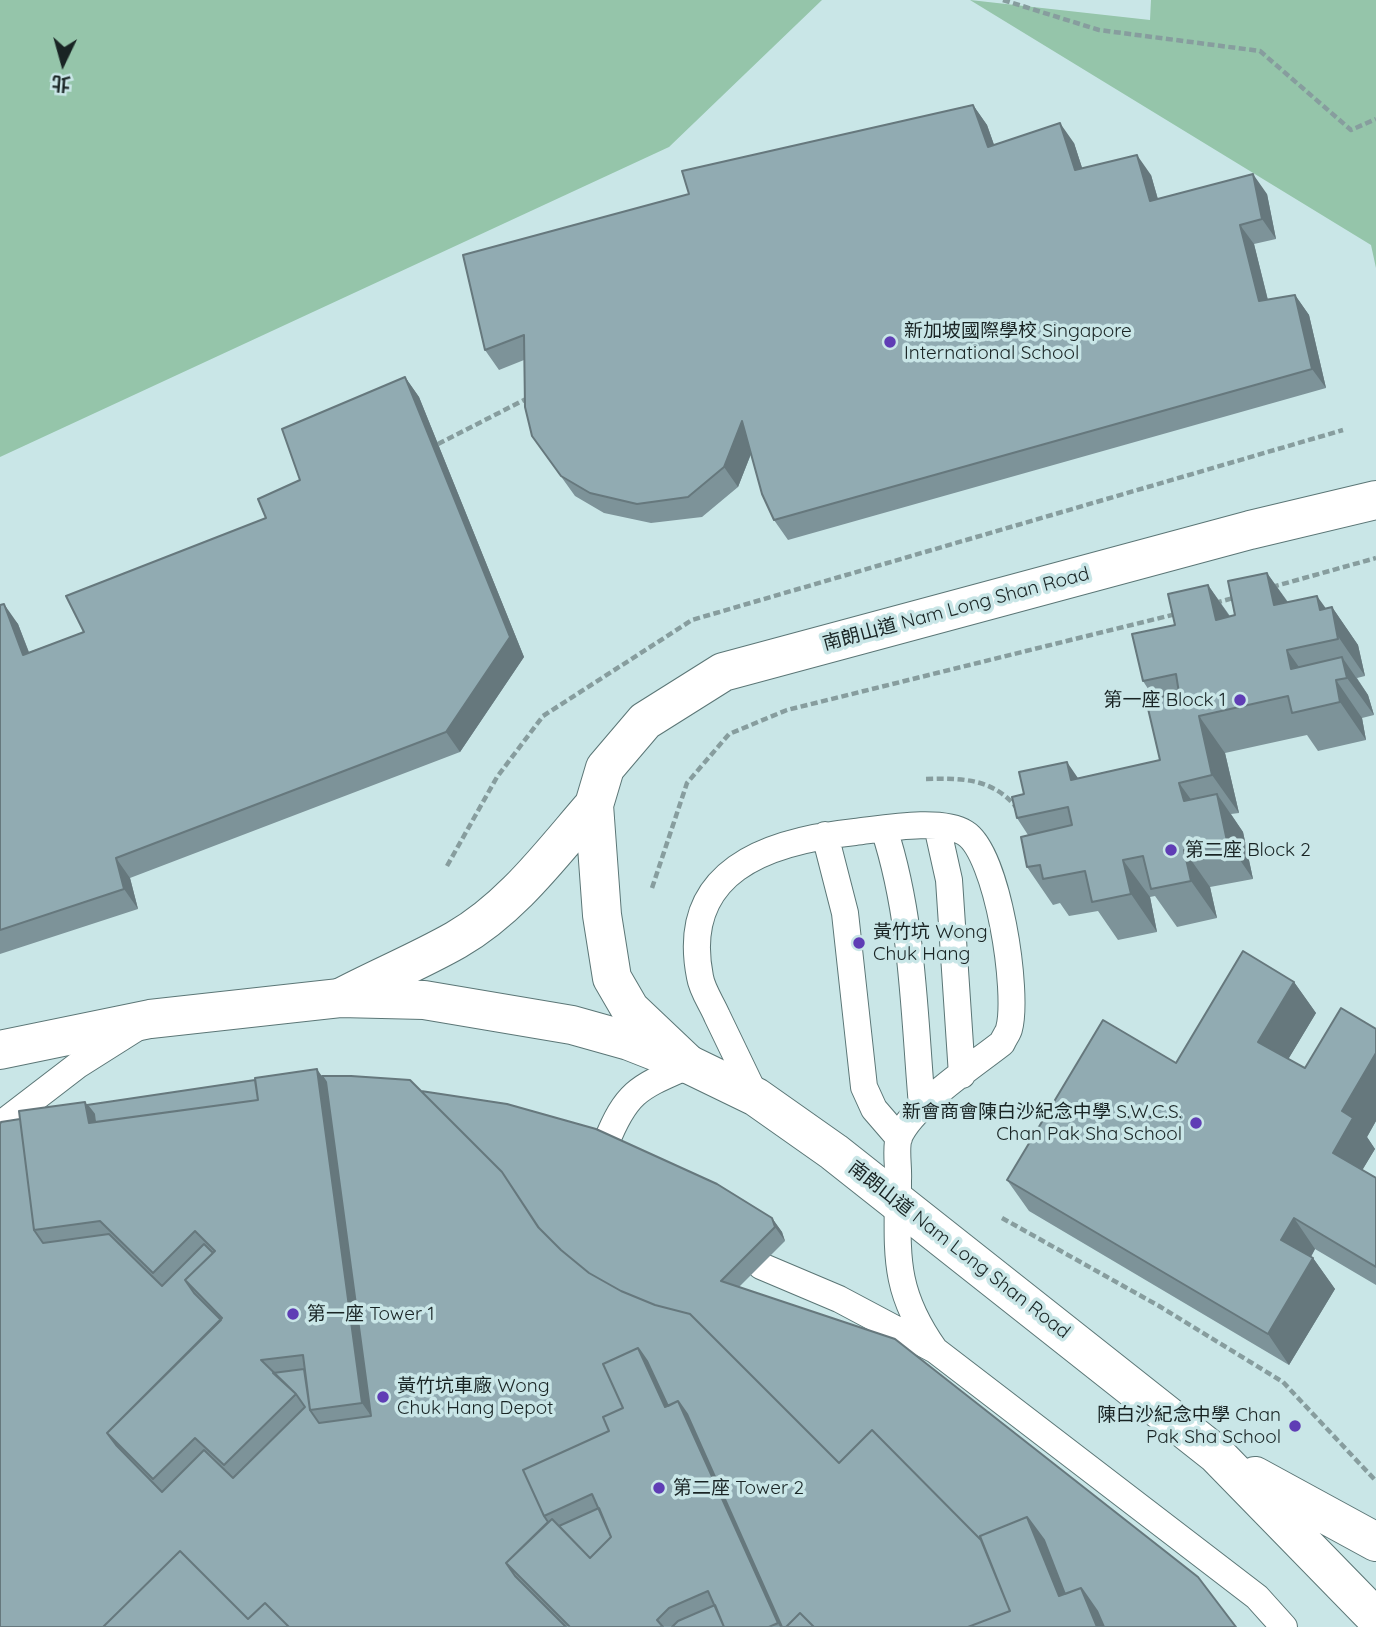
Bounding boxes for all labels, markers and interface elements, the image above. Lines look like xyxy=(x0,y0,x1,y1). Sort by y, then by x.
north arrow xyxy=(28,28,98,98)
text: 北 xyxy=(51,71,72,97)
place label: 新加坡國際學校 Singapore International School xyxy=(904,320,1132,364)
marker: 新加坡國際學校 Singapore International School xyxy=(882,334,898,350)
street label: 南朗山道 Nam Long Shan Road xyxy=(820,562,1092,656)
place label: 第一座 Block 1 xyxy=(1104,689,1226,711)
marker: 第一座 Block 1 xyxy=(1232,692,1248,708)
place label: 第二座 Block 2 xyxy=(1185,839,1311,861)
marker: 第二座 Block 2 xyxy=(1163,842,1179,858)
place label: 黃竹坑 Wong Chuk Hang xyxy=(873,921,988,965)
marker: 黃竹坑 Wong Chuk Hang xyxy=(851,935,867,951)
place label: 新會商會陳白沙紀念中學 S.W.C.S. Chan Pak Sha School xyxy=(902,1101,1182,1145)
marker: 新會商會陳白沙紀念中學 S.W.C.S. Chan Pak Sha School xyxy=(1188,1115,1204,1131)
street label: 南朗山道 Nam Long Shan Road xyxy=(844,1156,1074,1344)
place label: 第一座 Tower 1 xyxy=(307,1303,434,1325)
marker: 第一座 Tower 1 xyxy=(285,1306,301,1322)
place label: 黃竹坑車廠 Wong Chuk Hang Depot xyxy=(397,1375,554,1419)
marker: 黃竹坑車廠 Wong Chuk Hang Depot xyxy=(375,1389,391,1405)
place label: 陳白沙紀念中學 Chan Pak Sha School xyxy=(1097,1404,1281,1448)
marker: 陳白沙紀念中學 Chan Pak Sha School xyxy=(1287,1418,1303,1434)
place label: 第二座 Tower 2 xyxy=(673,1477,804,1499)
marker: 第二座 Tower 2 xyxy=(651,1480,667,1496)

